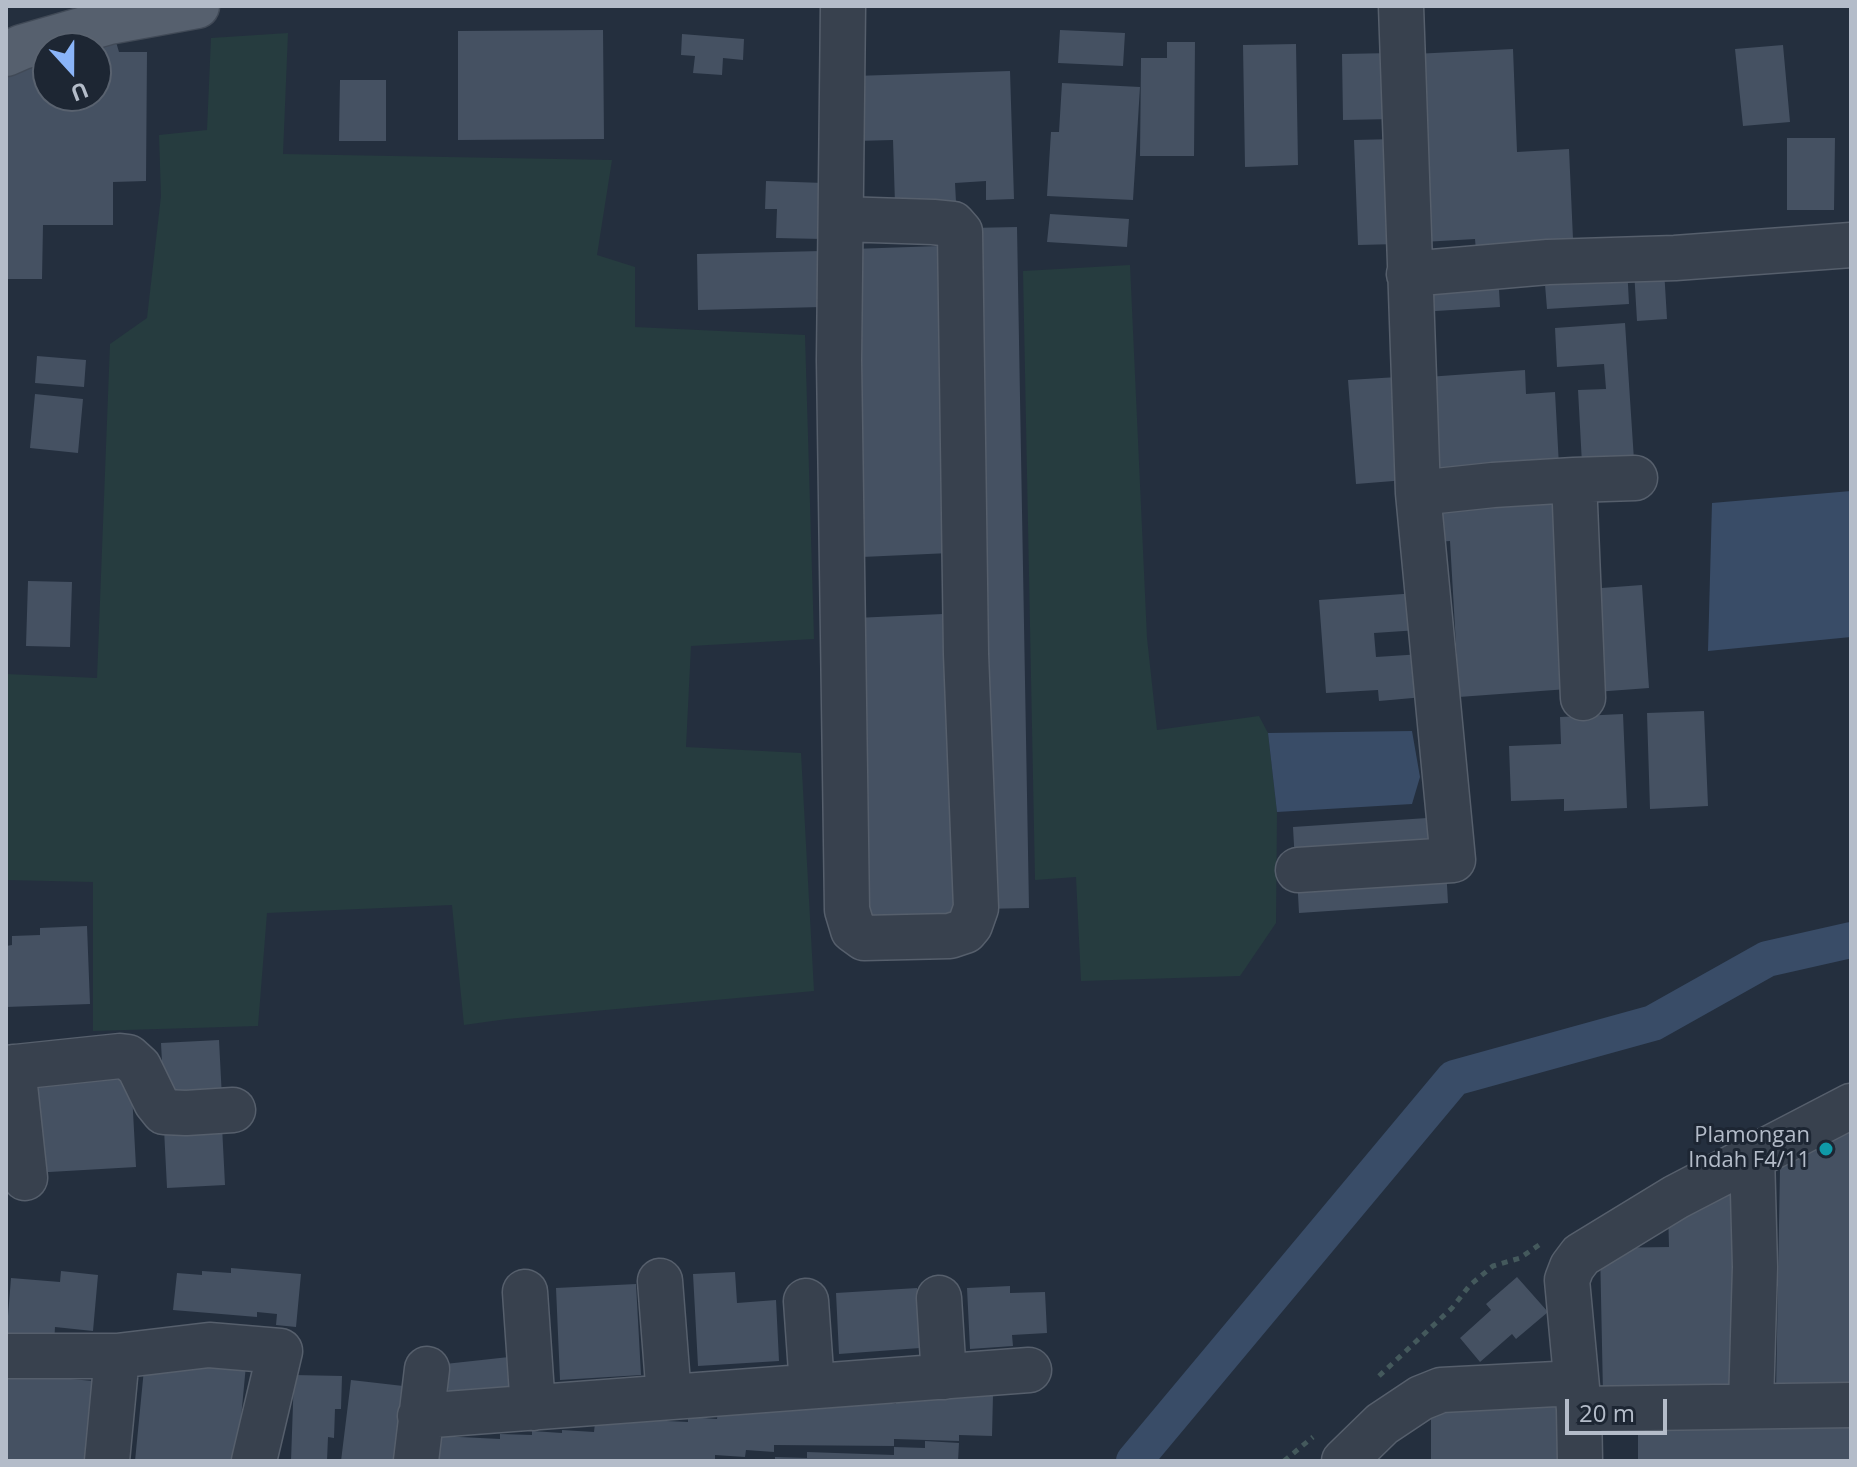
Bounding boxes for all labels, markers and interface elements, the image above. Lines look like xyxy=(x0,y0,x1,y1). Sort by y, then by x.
north arrow xyxy=(32,32,112,112)
text: U xyxy=(67,76,93,110)
place label: Plamongan Indah F4/11 xyxy=(1688,1123,1810,1174)
marker: Plamongan Indah F4/11 xyxy=(1817,1140,1835,1158)
scale bar xyxy=(1569,1383,1671,1433)
text: 20 m xyxy=(1579,1396,1635,1429)

